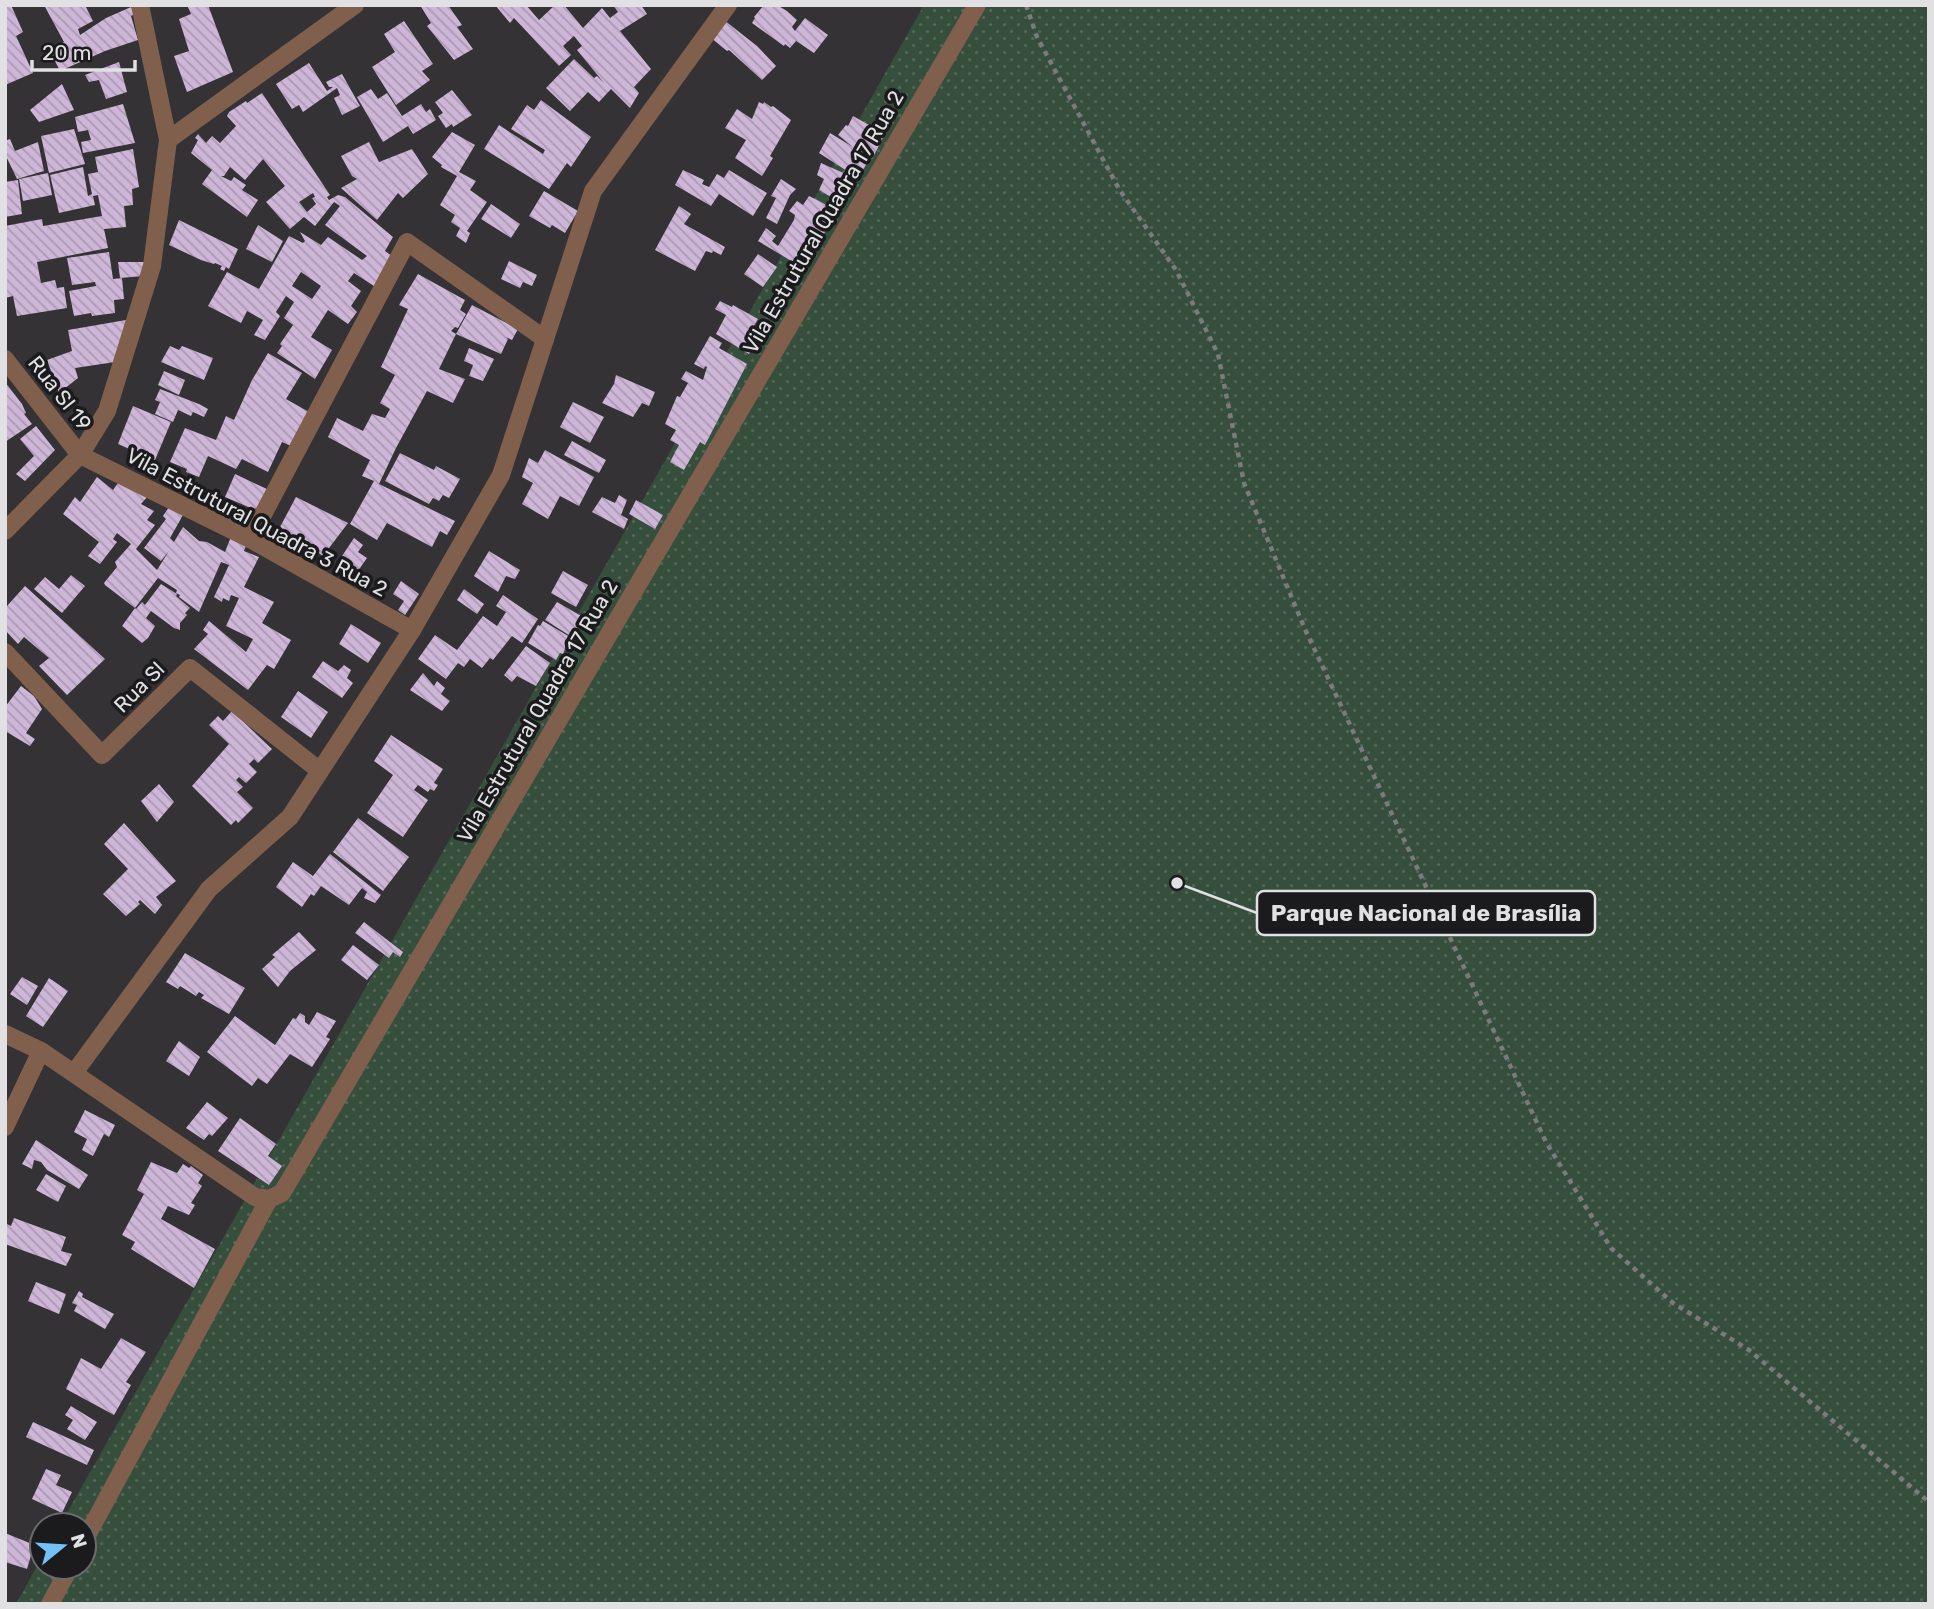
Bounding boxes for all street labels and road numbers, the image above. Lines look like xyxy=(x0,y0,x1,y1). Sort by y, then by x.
street label: Vila Estrutural Quadra 17 Rua 2 xyxy=(737,86,909,358)
street label: Rua Sl 19 xyxy=(23,351,97,435)
street label: Vila Estrutural Quadra 3 Rua 2 xyxy=(122,442,392,602)
street label: Vila Estrutural Quadra 17 Rua 2 xyxy=(451,575,623,847)
street label: Rua Sl xyxy=(108,656,170,718)

